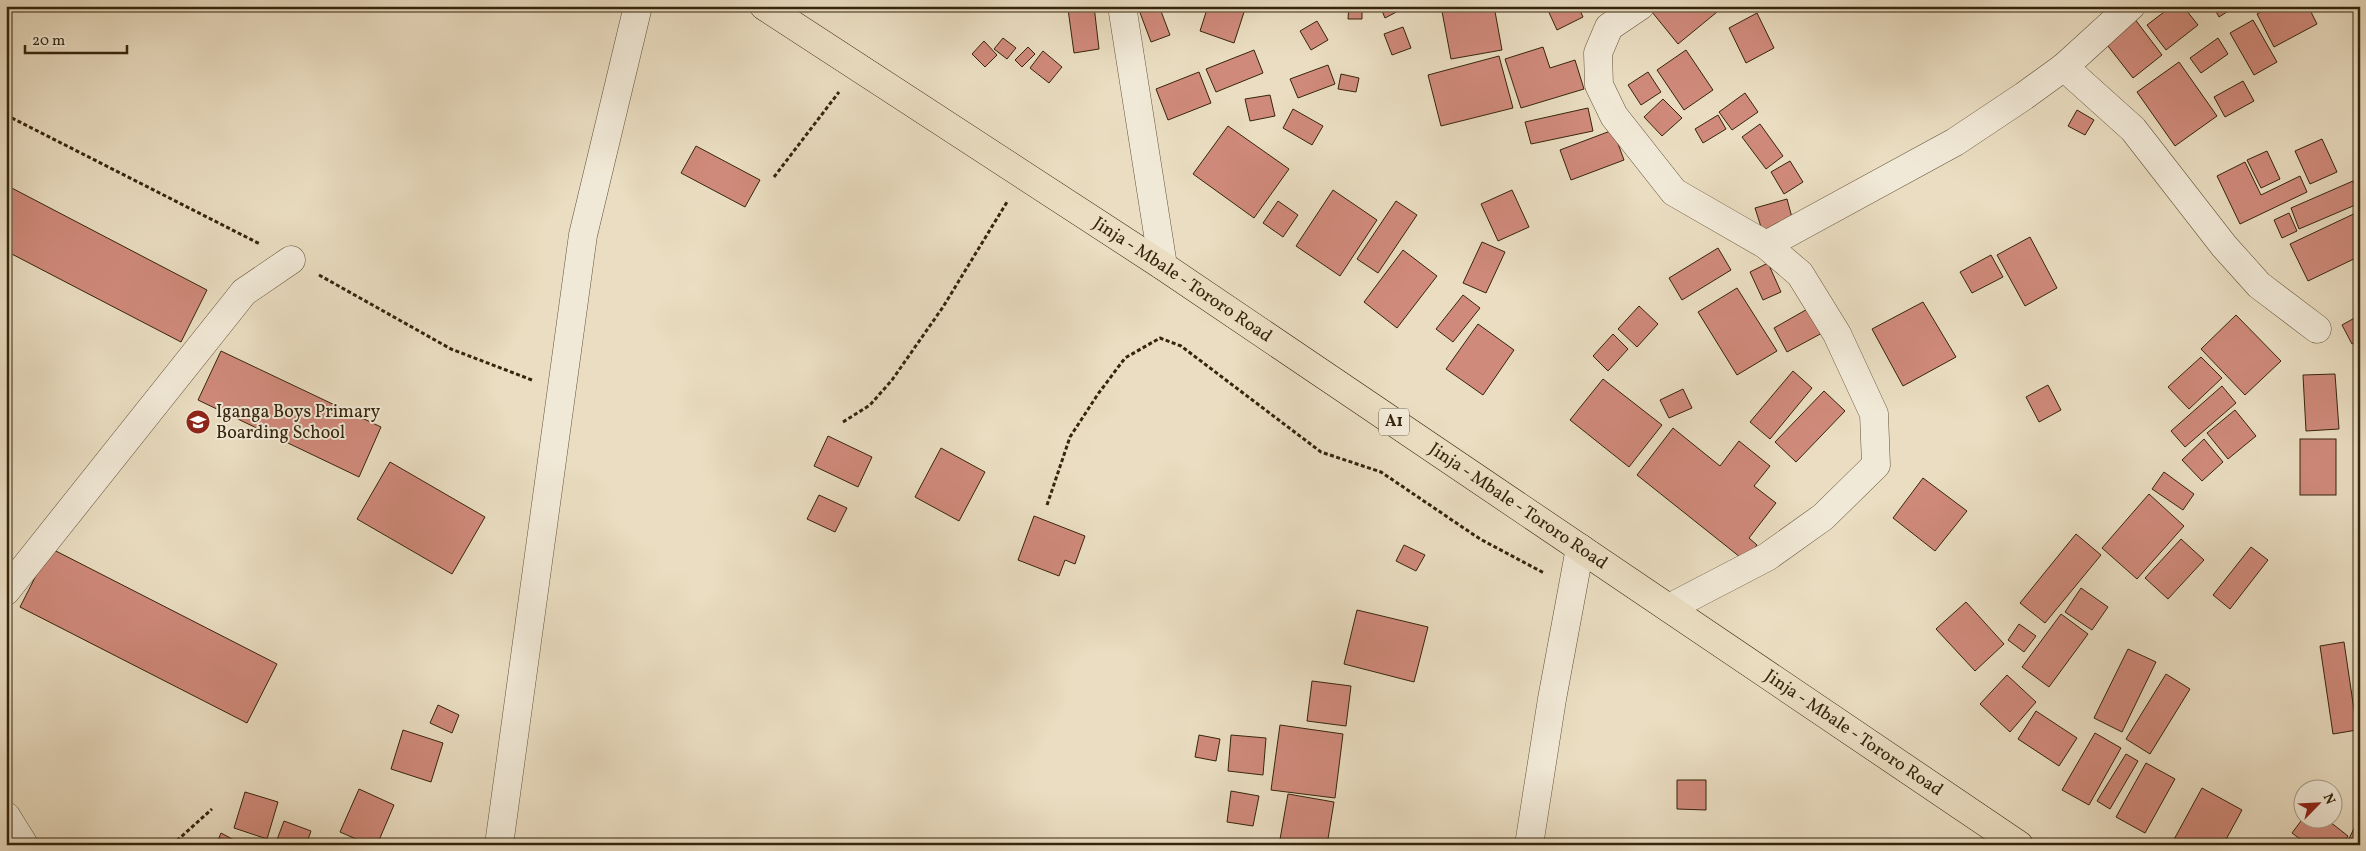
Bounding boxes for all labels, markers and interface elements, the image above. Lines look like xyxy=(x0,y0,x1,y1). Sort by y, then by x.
scale bar xyxy=(25,22,128,54)
text: 20 m xyxy=(32,31,65,52)
street label: Jinja - Mbale - Tororo Road xyxy=(1088,211,1277,349)
place label: Iganga Boys Primary Boarding School xyxy=(216,400,381,446)
road number: A1 xyxy=(1379,408,1409,436)
school or university icon: Iganga Boys Primary Boarding School xyxy=(185,409,211,435)
street label: Jinja - Mbale - Tororo Road xyxy=(1424,437,1612,576)
street label: Jinja - Mbale - Tororo Road xyxy=(1759,664,1948,802)
north arrow xyxy=(2294,778,2344,828)
text: N xyxy=(2318,791,2339,808)

